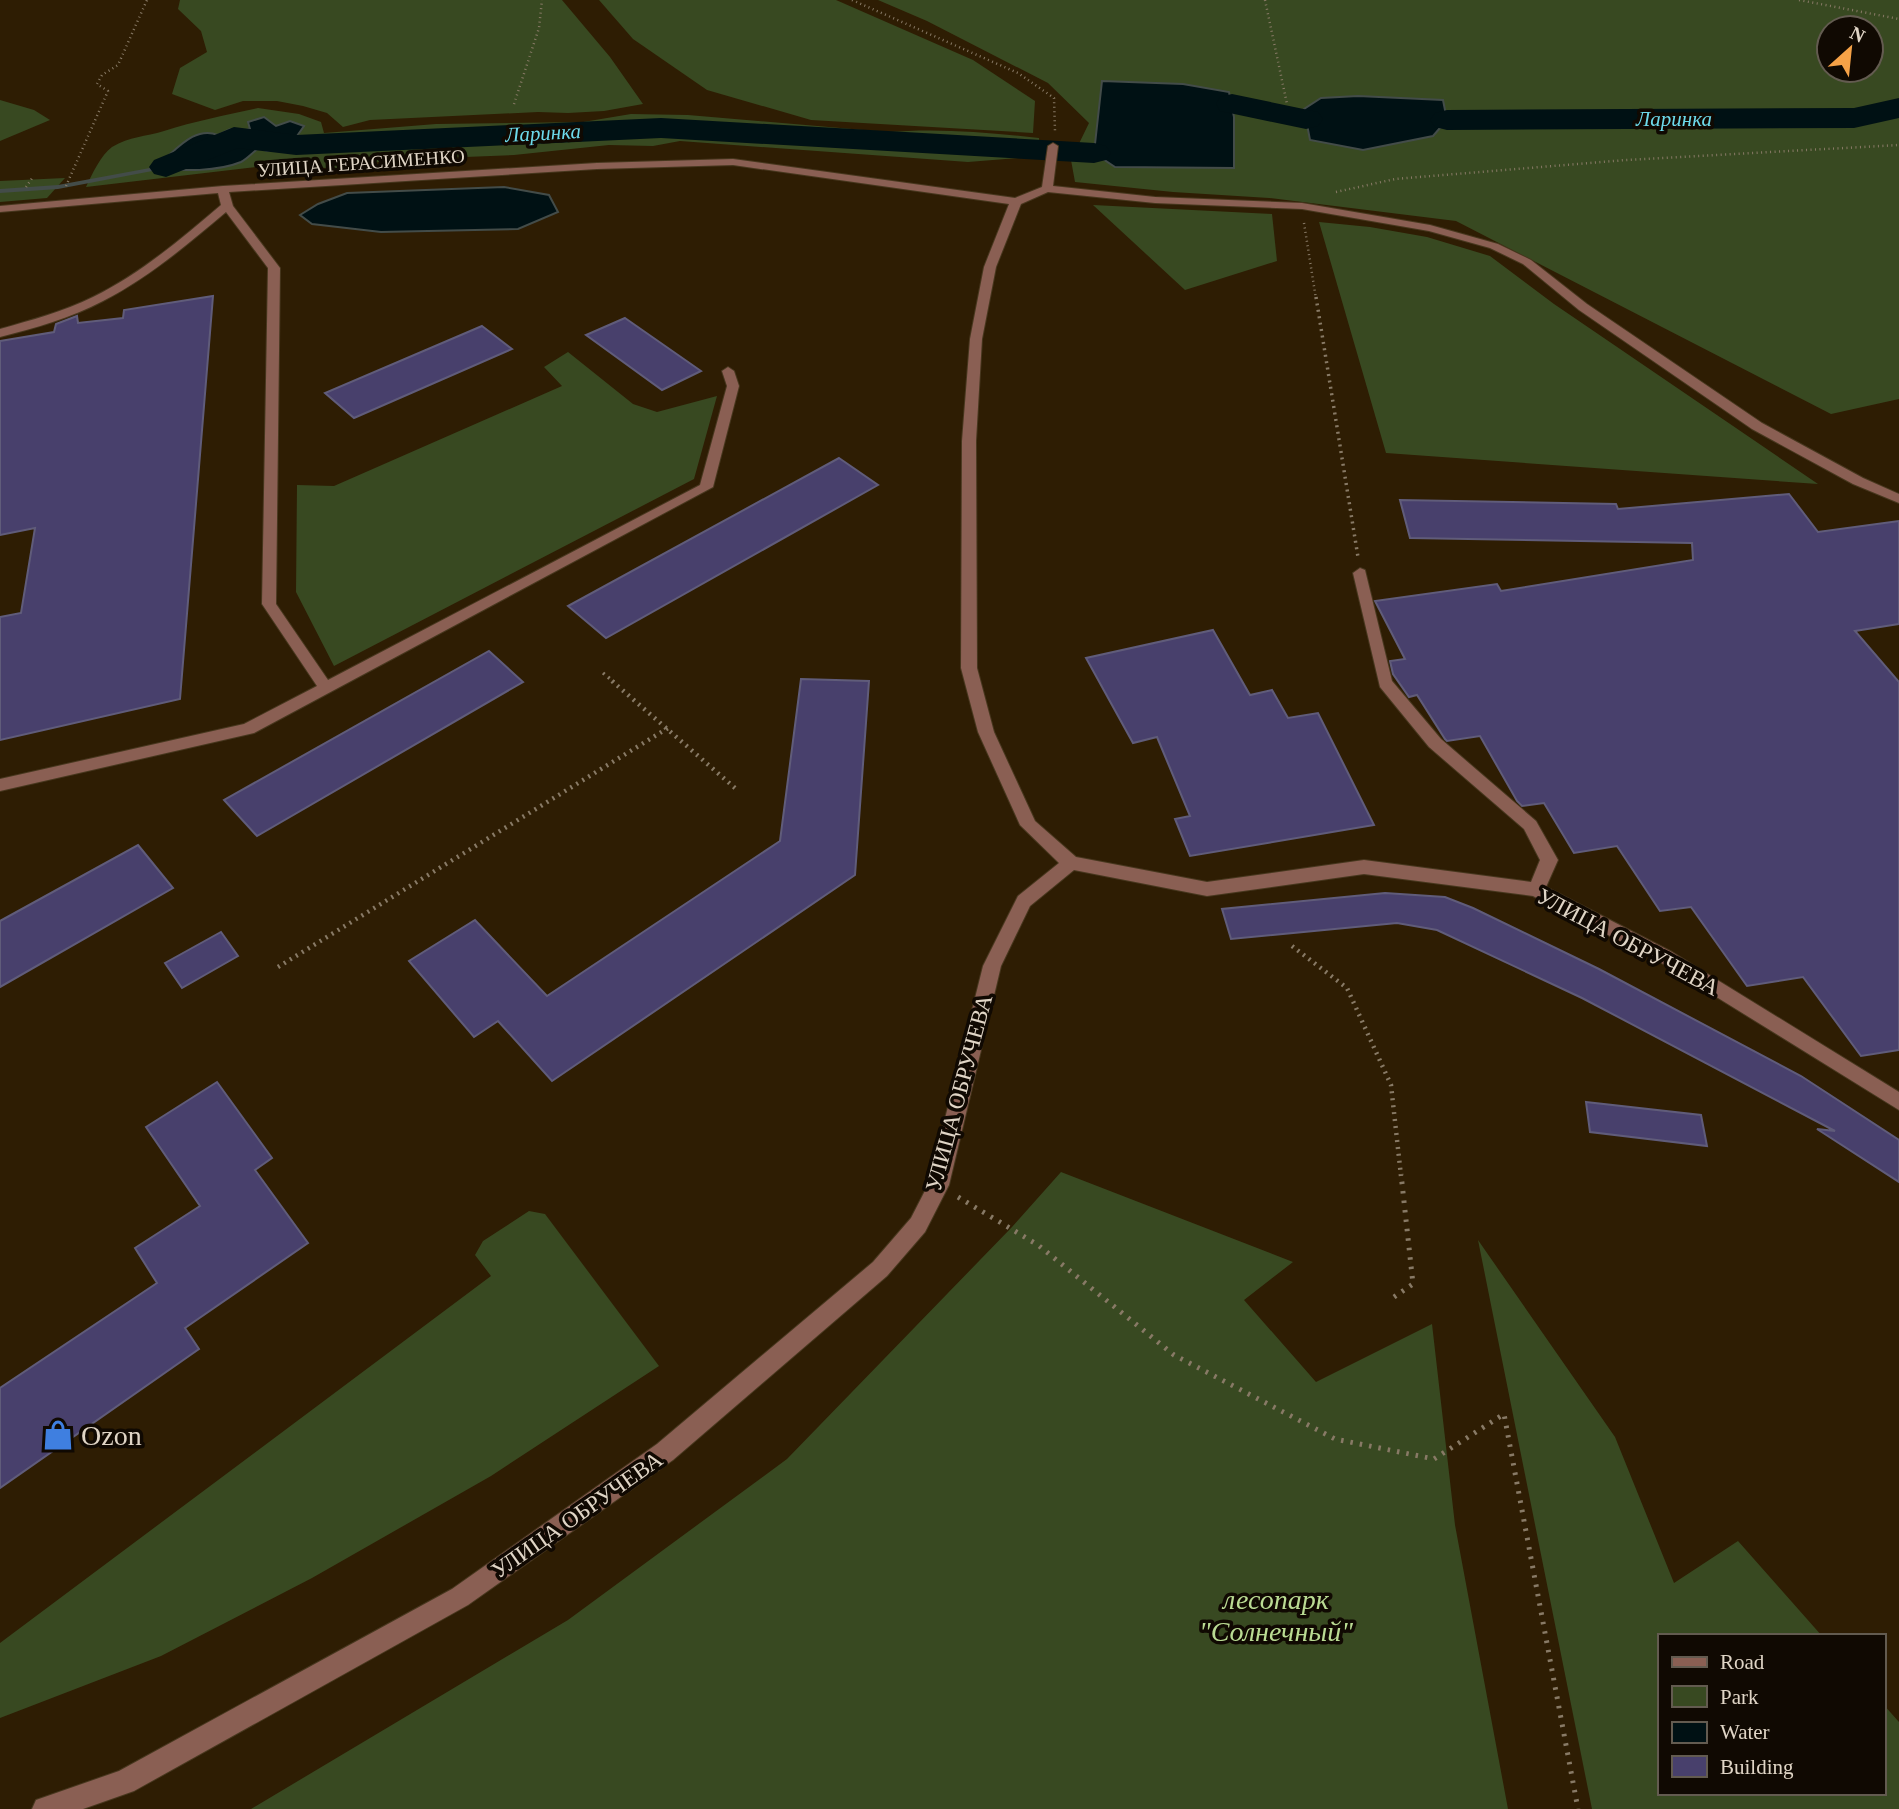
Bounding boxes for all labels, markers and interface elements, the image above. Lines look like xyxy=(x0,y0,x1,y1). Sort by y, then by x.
north arrow xyxy=(1815,14,1885,84)
text: N xyxy=(1847,22,1869,47)
water label: Ларинка xyxy=(1635,107,1712,131)
water label: Ларинка xyxy=(503,119,582,147)
street label: УЛИЦА ГЕРАСИМЕНКО xyxy=(256,145,466,181)
street label: УЛИЦА ОБРУЧЕВА xyxy=(1533,883,1724,1001)
street label: УЛИЦА ОБРУЧЕВА xyxy=(921,991,997,1194)
shop icon: Ozon xyxy=(41,1418,75,1452)
place label: Ozon xyxy=(81,1420,142,1451)
street label: УЛИЦА ОБРУЧЕВА xyxy=(487,1446,668,1583)
park label: лесопарк "Солнечный" xyxy=(1199,1584,1353,1647)
legend xyxy=(1658,1634,1885,1795)
text: Road xyxy=(1720,1650,1765,1674)
text: Park xyxy=(1720,1685,1759,1709)
text: Water xyxy=(1720,1720,1770,1744)
text: Building xyxy=(1720,1755,1794,1779)

